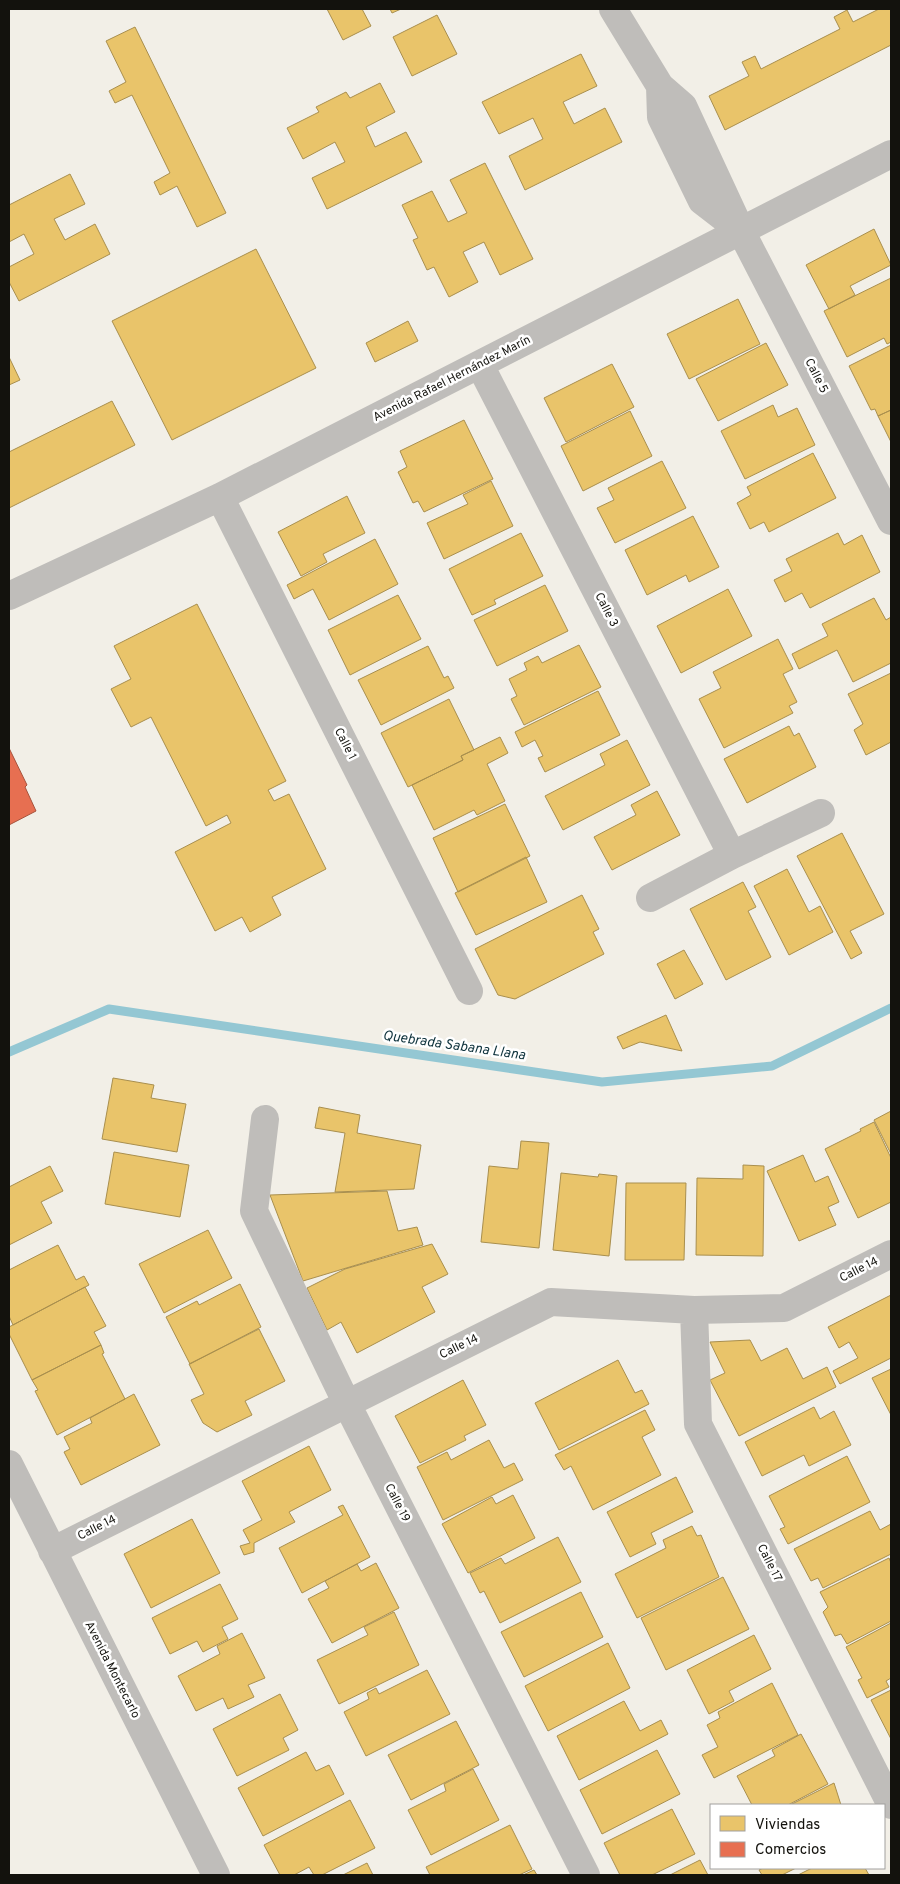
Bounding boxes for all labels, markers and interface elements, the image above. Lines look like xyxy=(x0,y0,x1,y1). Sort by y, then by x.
street label: Avenida Rafael Hernández Marín xyxy=(371,332,533,426)
street label: Calle 5 xyxy=(800,356,832,396)
street label: Calle 3 xyxy=(591,590,621,630)
street label: Calle 1 xyxy=(330,725,360,763)
water label: Quebrada Sabana Llana xyxy=(382,1028,527,1065)
street label: Calle 14 xyxy=(837,1253,881,1287)
street label: Calle 14 xyxy=(437,1331,481,1363)
street label: Calle 19 xyxy=(381,1481,413,1525)
street label: Calle 14 xyxy=(75,1511,119,1545)
street label: Calle 17 xyxy=(753,1541,785,1585)
street label: Avenida Montecarlo xyxy=(81,1619,143,1721)
legend xyxy=(710,1804,885,1869)
text: Viviendas xyxy=(755,1816,820,1835)
text: Comercios xyxy=(755,1841,826,1860)

